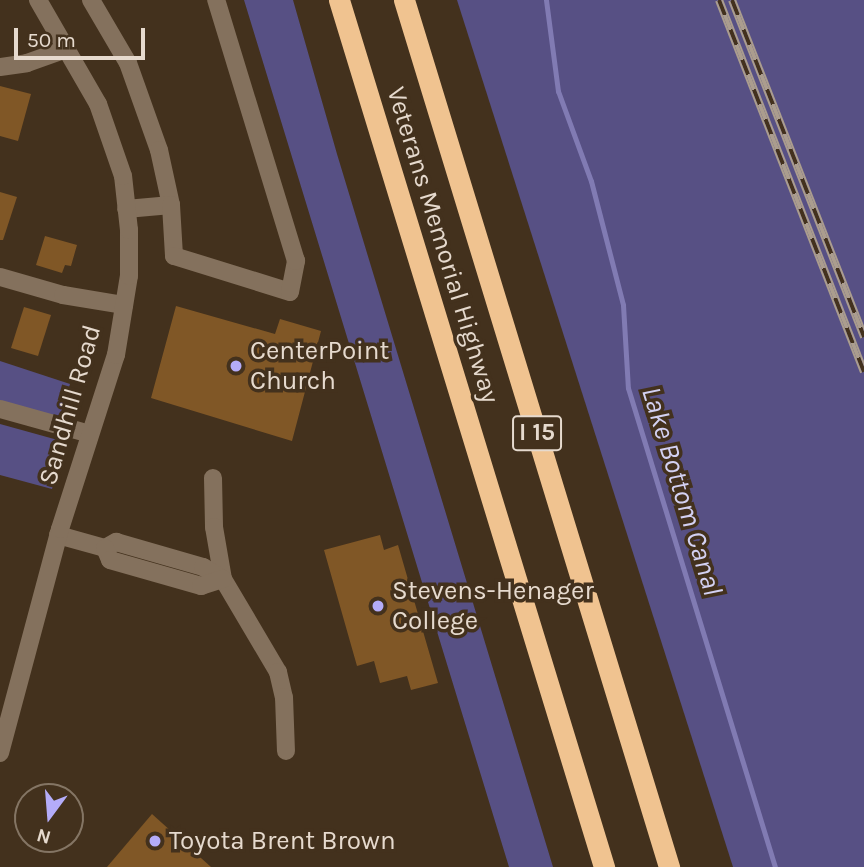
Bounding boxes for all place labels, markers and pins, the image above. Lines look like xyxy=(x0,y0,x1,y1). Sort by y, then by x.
place label: CenterPoint Church xyxy=(250,335,389,396)
marker: CenterPoint Church xyxy=(228,358,244,374)
place label: Stevens-Henager College xyxy=(392,575,594,636)
marker: Stevens-Henager College xyxy=(370,598,386,614)
place label: Toyota Brent Brown xyxy=(169,825,396,857)
marker: Toyota Brent Brown xyxy=(147,833,163,849)

